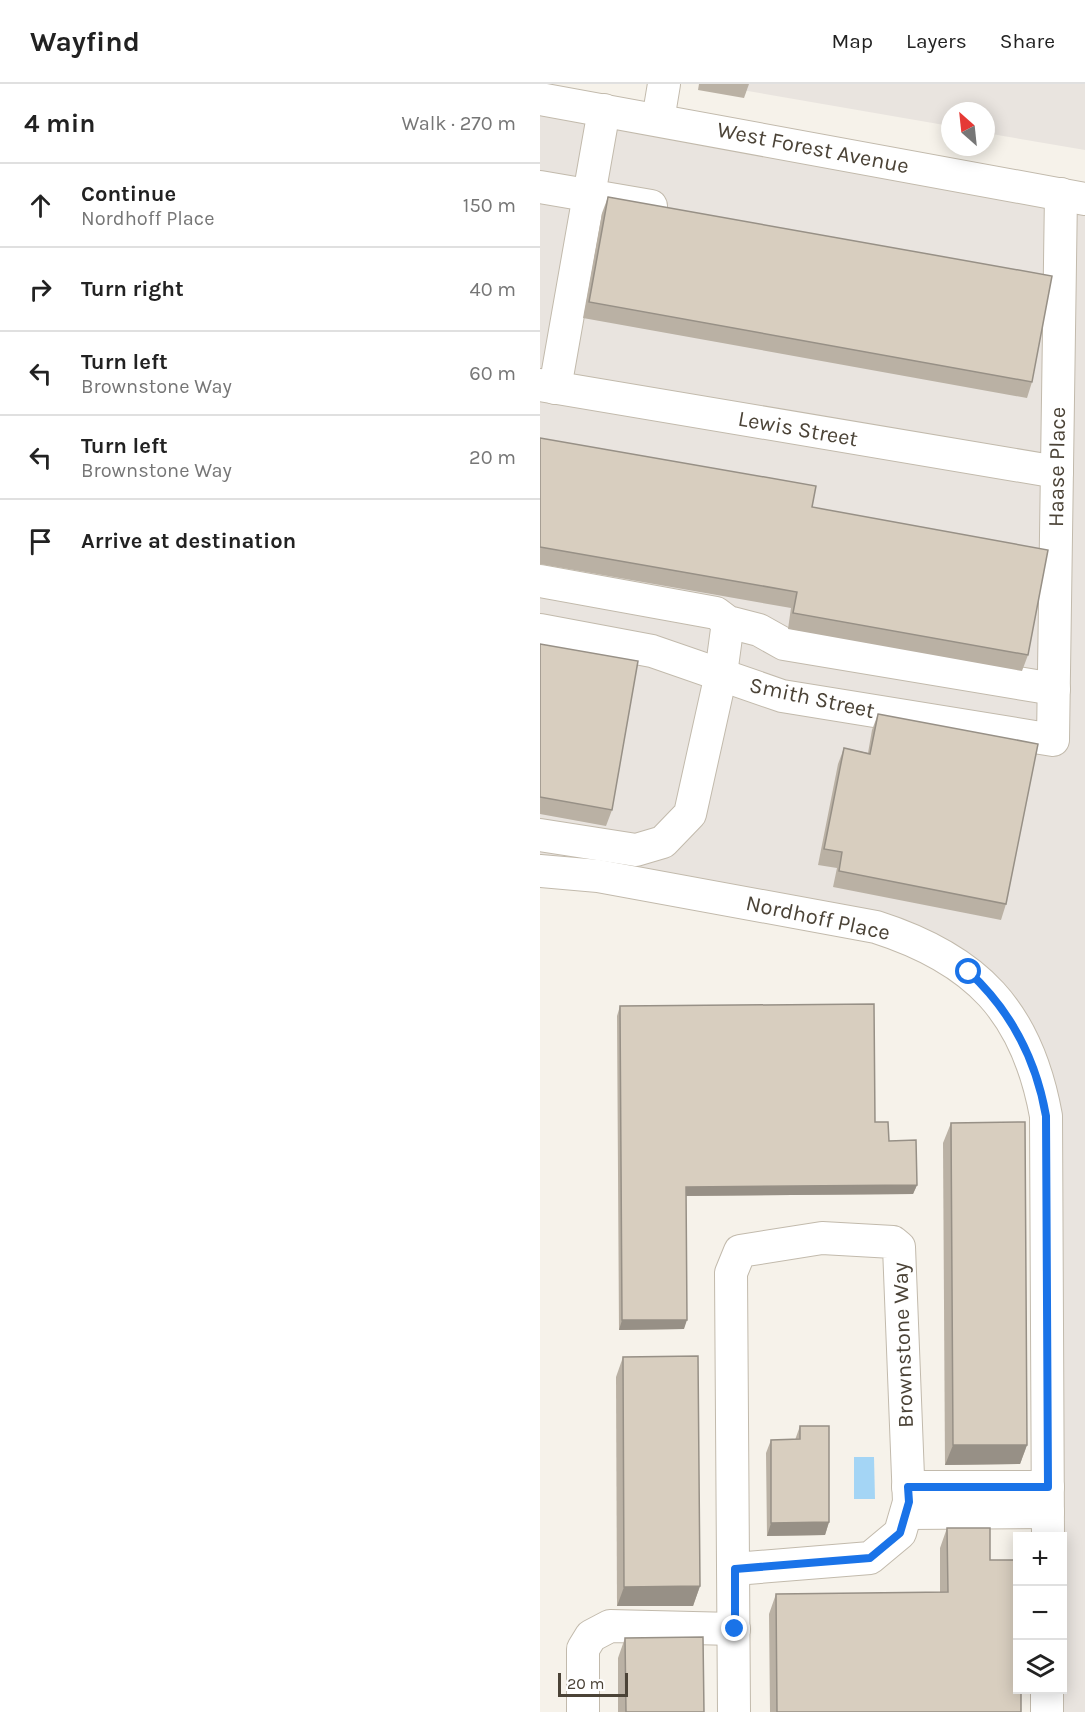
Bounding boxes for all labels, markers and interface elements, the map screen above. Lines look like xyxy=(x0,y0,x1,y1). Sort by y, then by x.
text: Wayfind xyxy=(30,25,140,58)
text: Map xyxy=(831,29,873,53)
text: Layers xyxy=(906,29,967,53)
text: Share xyxy=(1000,29,1055,53)
north arrow xyxy=(941,102,995,156)
text: 4 min xyxy=(24,108,95,139)
text: Walk · 270 m xyxy=(402,112,516,135)
street label: West Forest Avenue xyxy=(715,117,911,179)
text: Continue xyxy=(81,181,176,207)
icon: ahead xyxy=(24,189,57,222)
text: 150 m xyxy=(463,194,516,217)
text: Nordhoff Place xyxy=(81,207,214,230)
icon: right xyxy=(24,273,57,306)
text: Turn right xyxy=(81,276,184,302)
text: 40 m xyxy=(470,278,516,301)
text: Turn left xyxy=(81,349,168,375)
icon: left xyxy=(24,357,57,390)
text: 60 m xyxy=(469,362,516,385)
text: Brownstone Way xyxy=(81,375,232,398)
street label: Lewis Street xyxy=(736,406,860,452)
street label: Haase Place xyxy=(1043,407,1071,527)
text: Turn left xyxy=(81,433,168,459)
icon: left xyxy=(24,441,57,474)
text: 20 m xyxy=(469,446,516,469)
text: Brownstone Way xyxy=(81,459,232,482)
icon: arrive xyxy=(24,525,57,558)
text: Arrive at destination xyxy=(81,528,296,554)
street label: Smith Street xyxy=(747,672,877,724)
street label: Nordhoff Place xyxy=(744,890,892,946)
route start xyxy=(955,958,981,984)
street label: Brownstone Way xyxy=(887,1262,919,1428)
map controls xyxy=(1013,1532,1067,1694)
button: + xyxy=(1013,1532,1067,1586)
button: − xyxy=(1013,1586,1067,1640)
route end xyxy=(721,1615,747,1641)
button: layers xyxy=(1013,1640,1067,1694)
scale bar xyxy=(558,1670,628,1698)
text: 20 m xyxy=(567,1674,605,1693)

